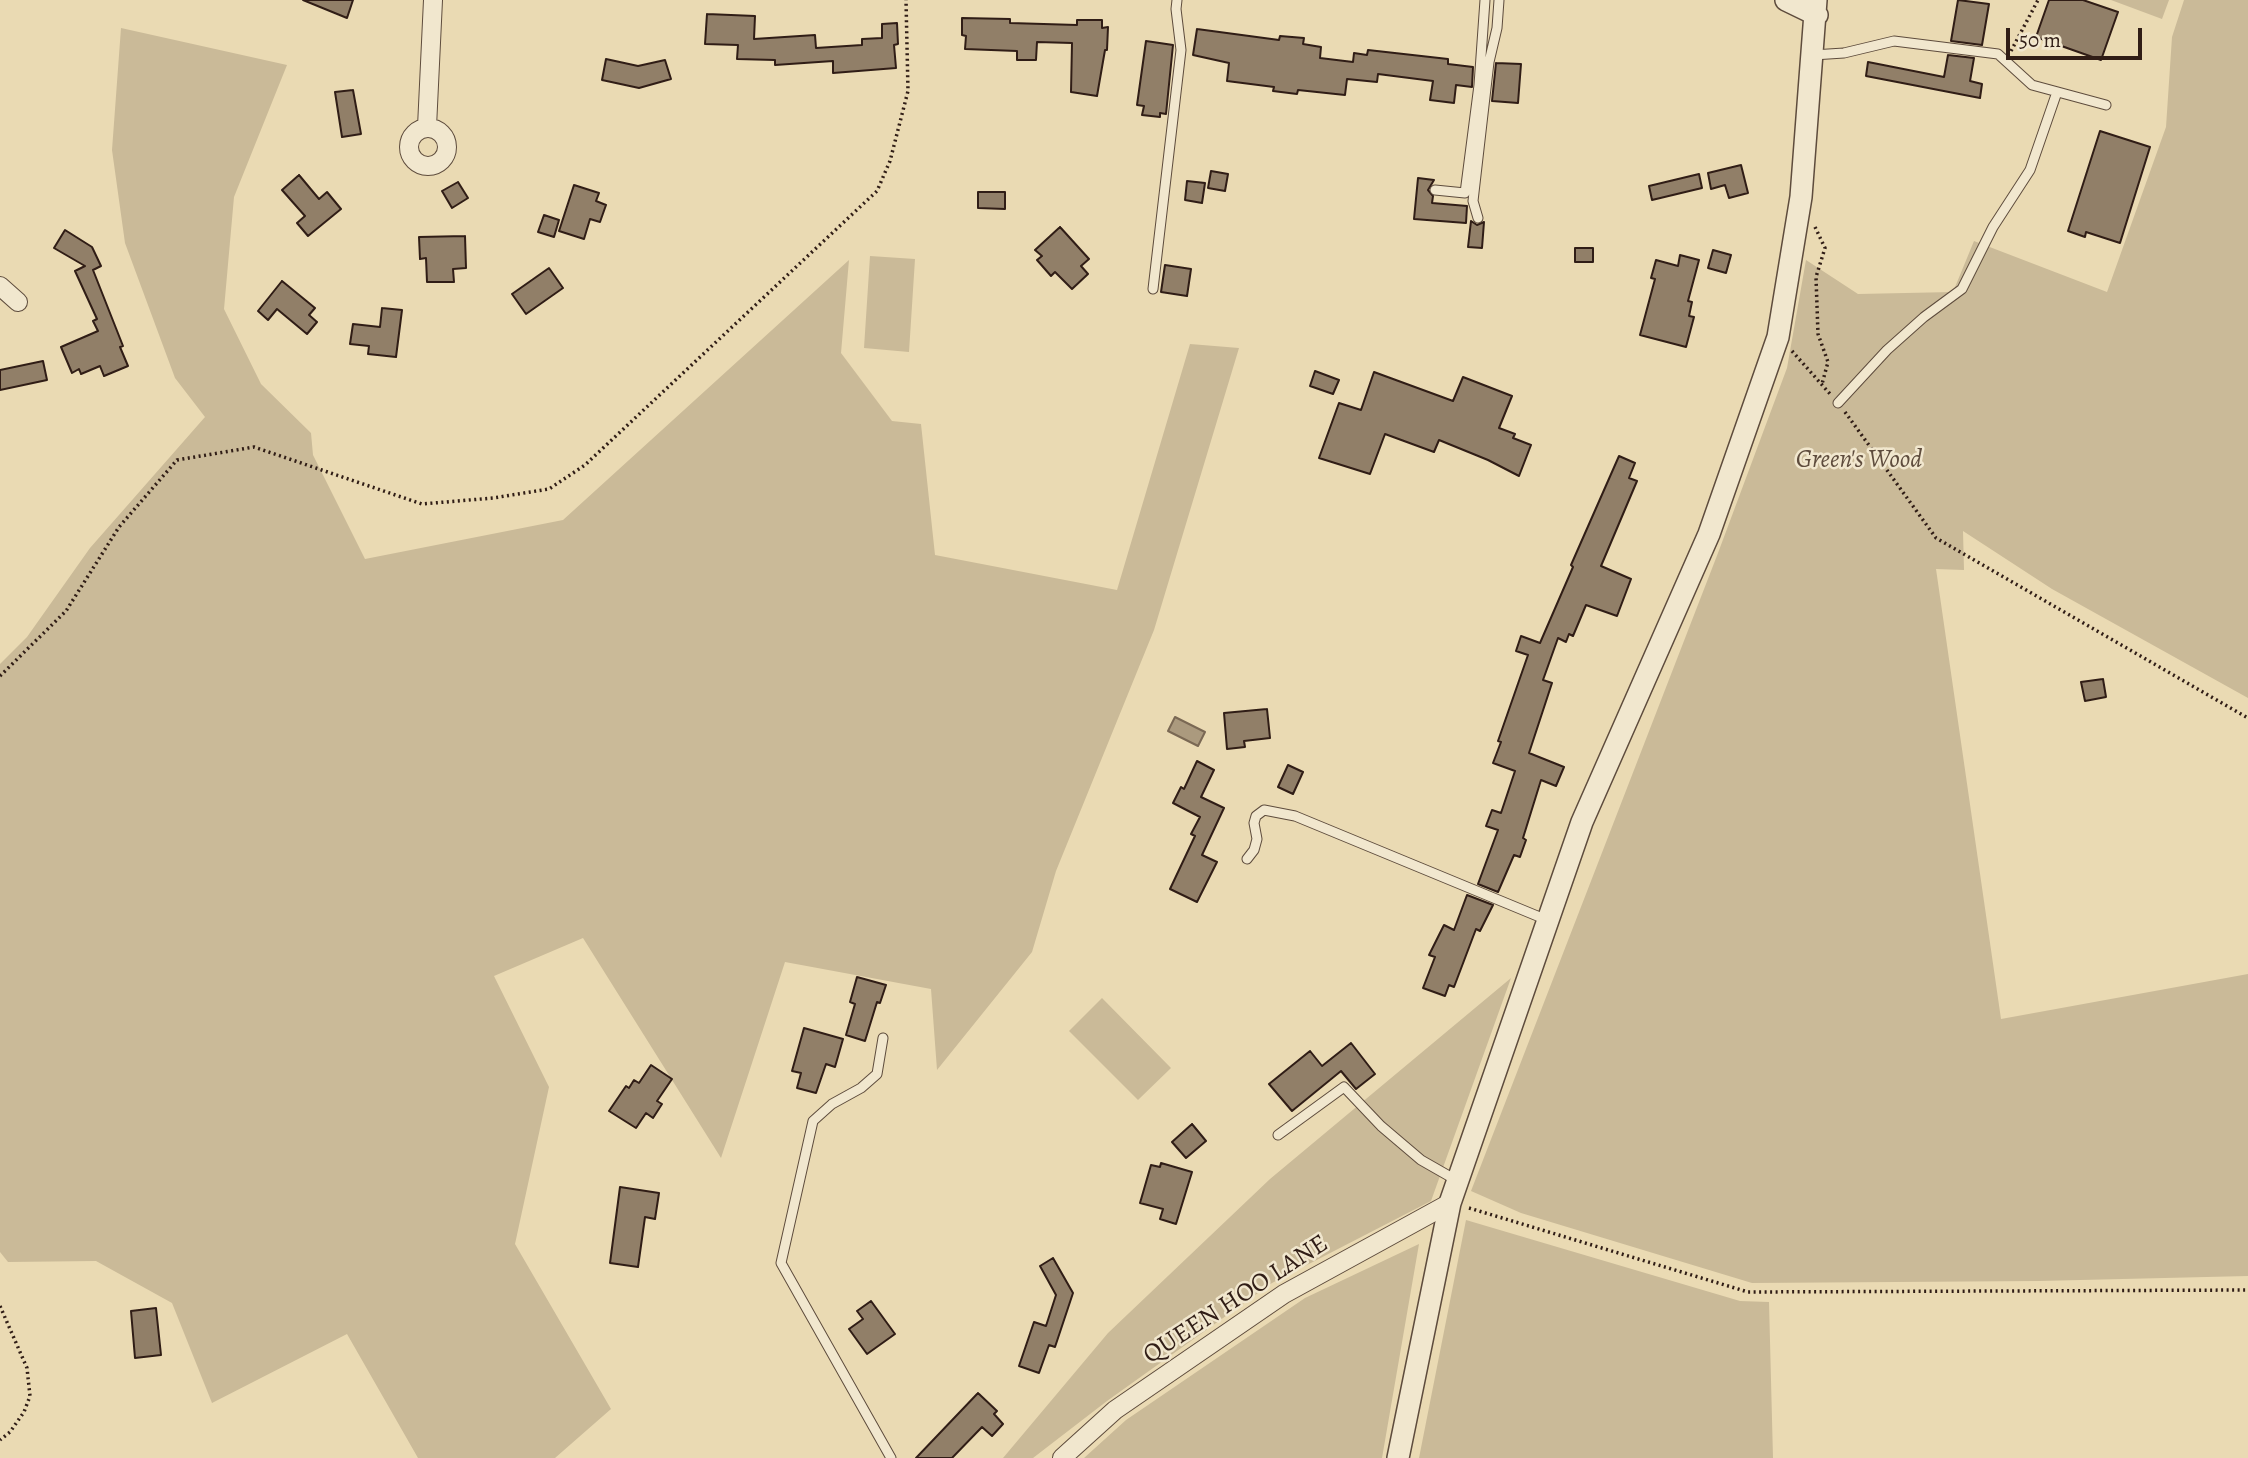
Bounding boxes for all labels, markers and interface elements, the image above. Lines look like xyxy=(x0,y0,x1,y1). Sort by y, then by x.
scale bar xyxy=(2010,14,2146,58)
text: 50 m xyxy=(2019,26,2061,54)
park label: Green's Wood xyxy=(1796,445,1922,477)
street label: QUEEN HOO LANE xyxy=(1138,1229,1334,1371)

